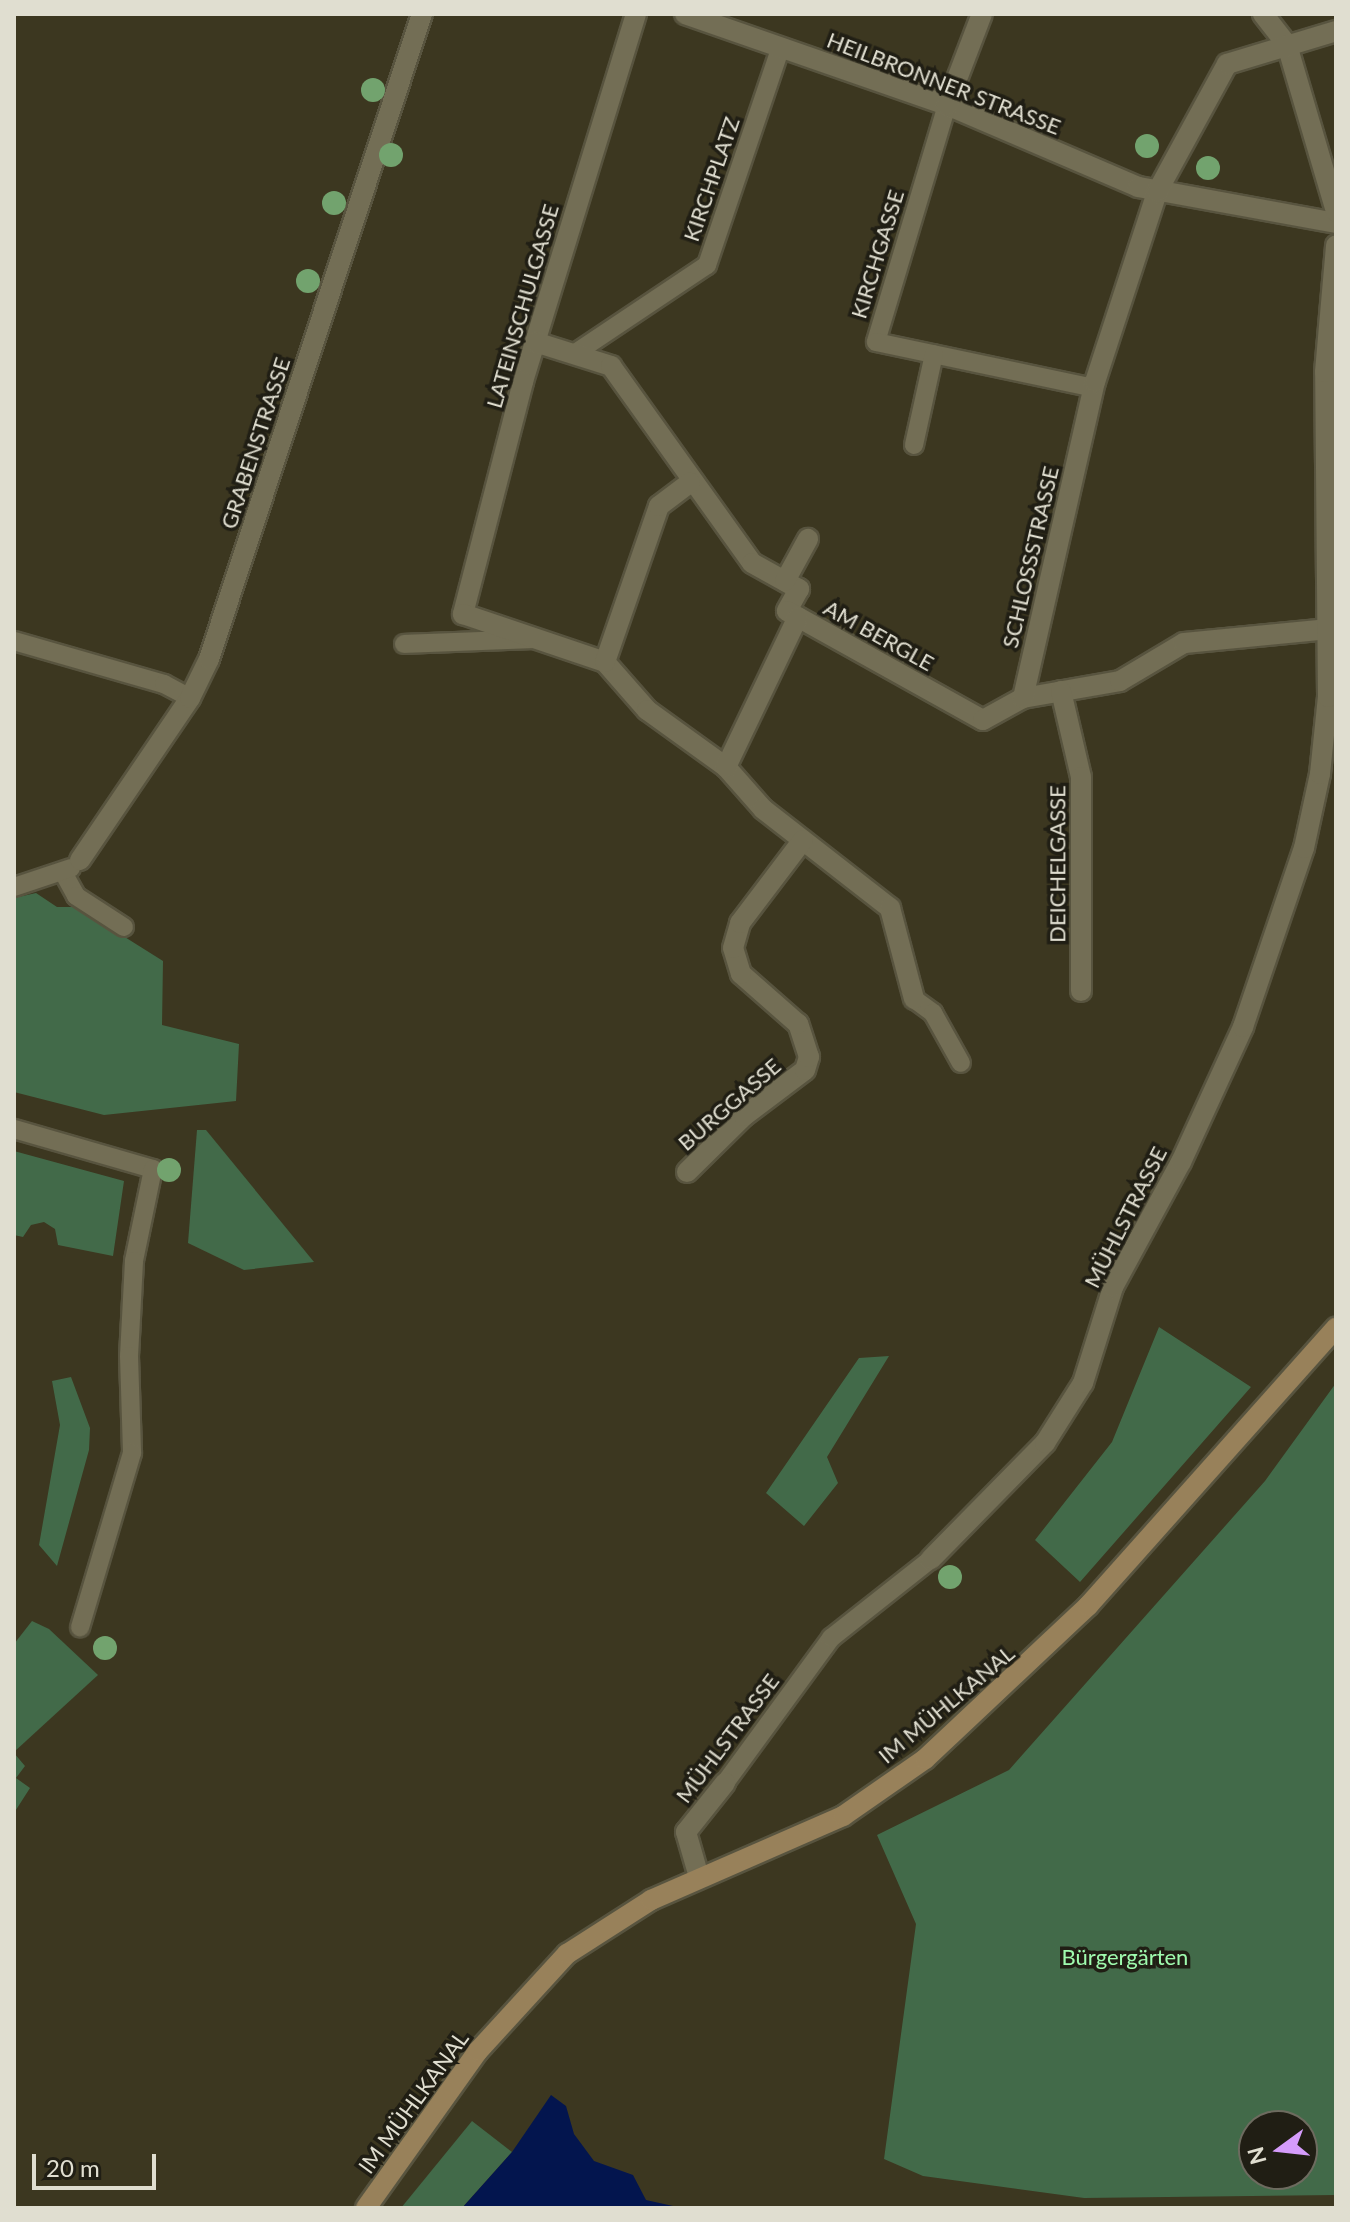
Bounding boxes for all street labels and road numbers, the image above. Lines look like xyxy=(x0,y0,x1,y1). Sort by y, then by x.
street label: HEILBRONNER STRASSE xyxy=(823,26,1065,140)
street label: KIRCHPLATZ xyxy=(677,113,745,245)
street label: KIRCHGASSE xyxy=(845,186,909,322)
street label: LATEINSCHULGASSE xyxy=(480,201,564,411)
street label: GRABENSTRASSE xyxy=(215,354,295,532)
street label: SCHLOSSSTRASSE xyxy=(996,464,1064,650)
street label: AM BERGLE xyxy=(819,594,939,676)
street label: DEICHELGASSE xyxy=(1044,785,1070,943)
street label: BURGGASSE xyxy=(672,1052,786,1156)
street label: MÜHLSTRASSE xyxy=(1078,1142,1172,1292)
street label: IM MÜHLKANAL xyxy=(873,1639,1019,1769)
street label: MÜHLSTRASSE xyxy=(670,1668,784,1808)
street label: IM MÜHLKANAL xyxy=(353,2026,473,2178)

